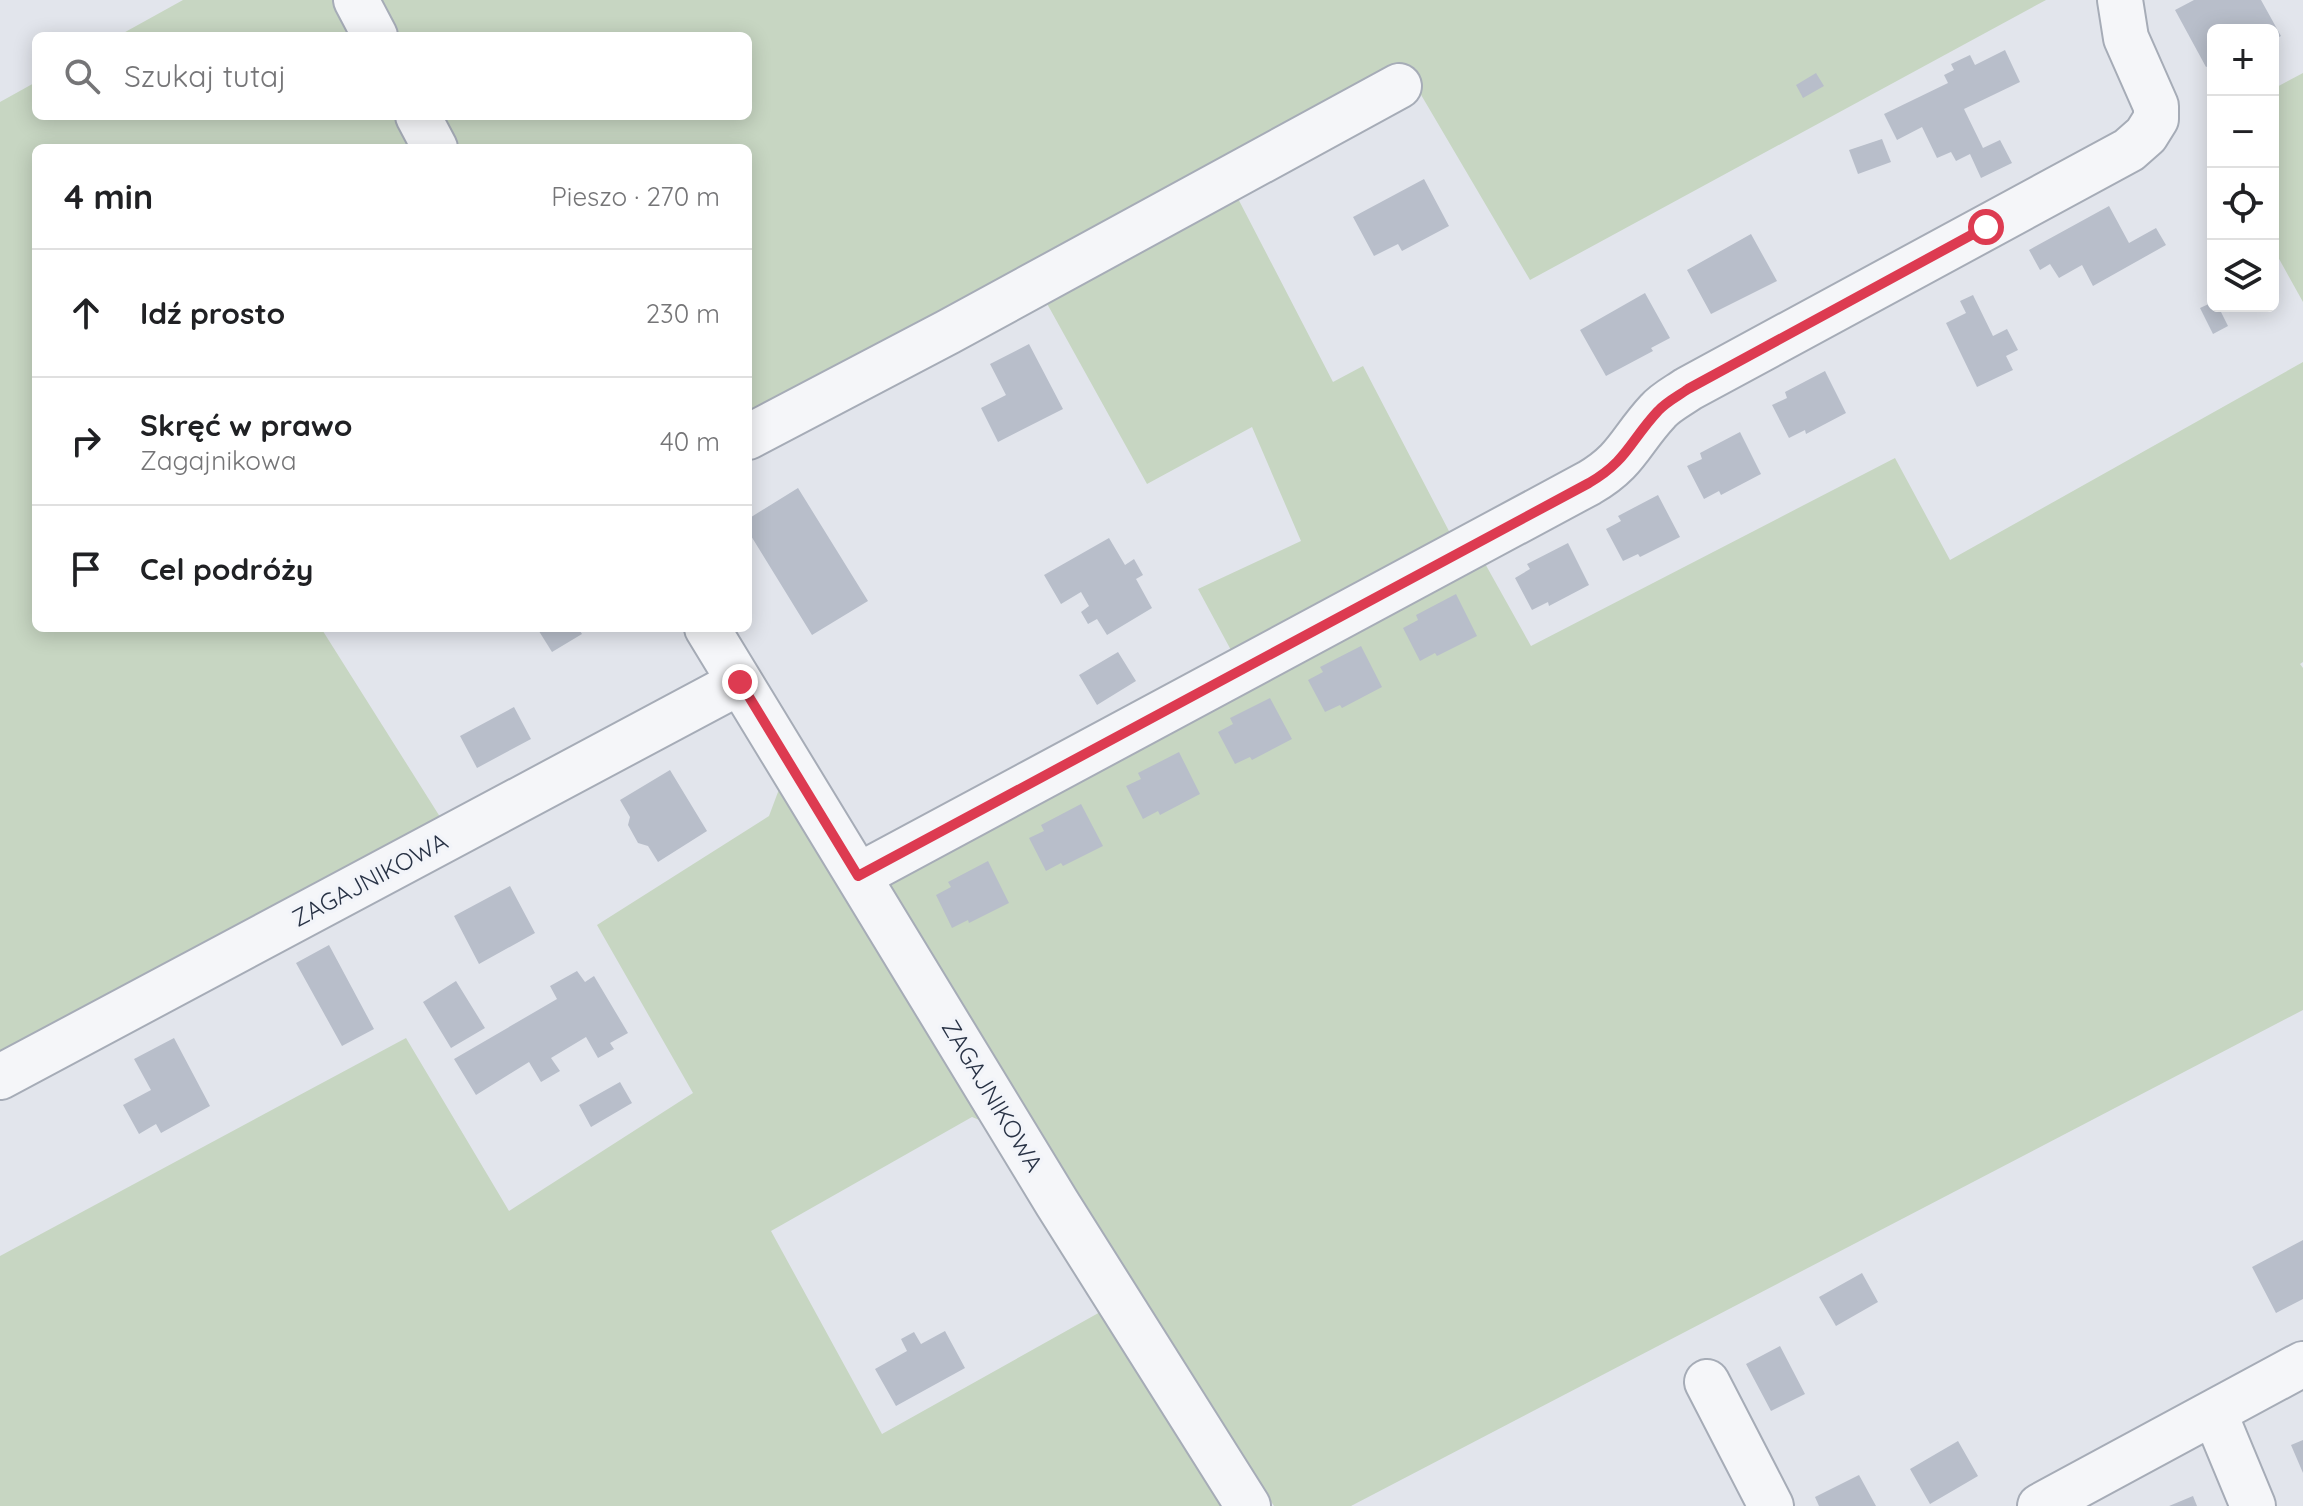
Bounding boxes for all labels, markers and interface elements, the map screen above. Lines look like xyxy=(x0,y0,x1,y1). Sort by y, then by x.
map controls xyxy=(2207,24,2279,312)
button: + xyxy=(2207,24,2279,96)
search box xyxy=(32,32,752,120)
icon: search xyxy=(60,54,104,98)
text: Szukaj tutaj xyxy=(124,57,286,95)
button: − xyxy=(2207,96,2279,168)
button: locate xyxy=(2207,168,2279,240)
text: 4 min xyxy=(64,175,153,218)
text: Pieszo · 270 m xyxy=(551,180,720,213)
route start xyxy=(1968,209,2004,245)
button: layers xyxy=(2207,240,2279,312)
icon: ahead xyxy=(64,291,108,335)
text: Idź prosto xyxy=(140,294,285,332)
text: 230 m xyxy=(646,297,720,330)
text: Skręć w prawo xyxy=(140,406,352,444)
icon: right xyxy=(64,419,108,463)
text: 40 m xyxy=(660,425,720,458)
text: Zagajnikowa xyxy=(140,444,296,477)
icon: arrive xyxy=(64,547,108,591)
text: Cel podróży xyxy=(140,550,313,588)
route end xyxy=(722,664,758,700)
street label: ZAGAJNIKOWA xyxy=(286,825,453,933)
street label: ZAGAJNIKOWA xyxy=(936,1014,1050,1177)

